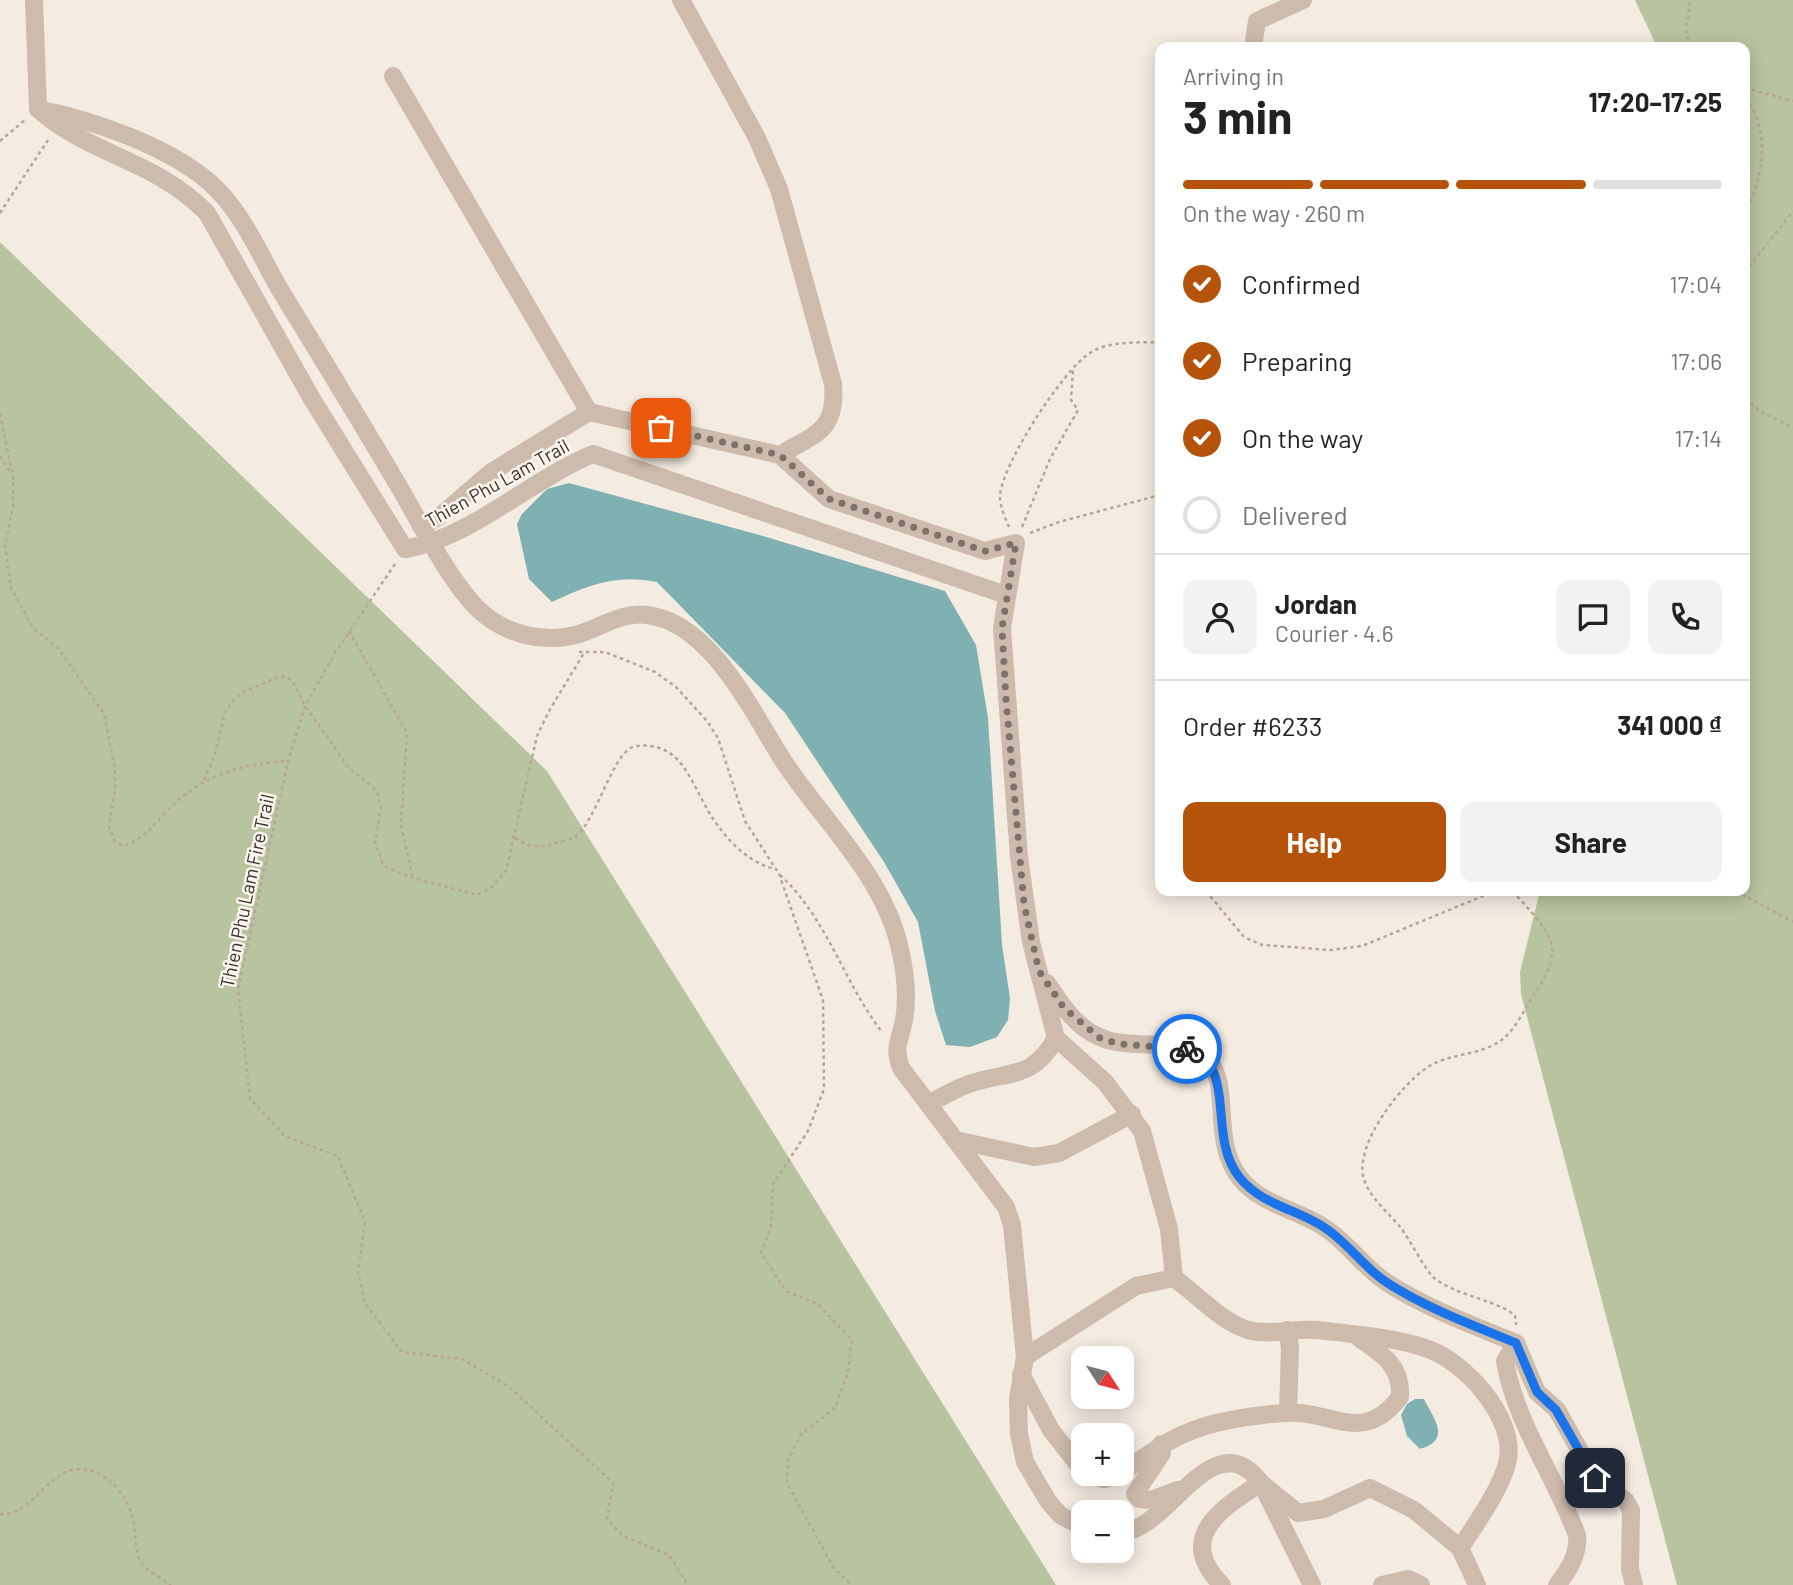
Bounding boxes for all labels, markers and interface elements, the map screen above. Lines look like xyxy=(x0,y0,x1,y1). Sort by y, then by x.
text: Arriving in xyxy=(1183,62,1284,90)
text: 17:20–17:25 xyxy=(1589,86,1722,117)
text: 3 min xyxy=(1183,88,1292,143)
text: On the way · 260 m xyxy=(1183,199,1365,227)
icon: check xyxy=(1183,265,1221,303)
text: Confirmed xyxy=(1242,268,1361,299)
text: 17:04 xyxy=(1670,270,1722,298)
icon: check xyxy=(1183,342,1221,380)
text: Preparing xyxy=(1242,345,1352,376)
text: 17:06 xyxy=(1670,347,1722,375)
pin xyxy=(631,398,691,458)
icon: bag xyxy=(642,409,680,447)
icon: check xyxy=(1183,419,1221,457)
text: On the way xyxy=(1242,422,1363,453)
text: 17:14 xyxy=(1675,424,1722,452)
street label: Thien Phu Lam Trail xyxy=(421,433,573,532)
text: Delivered xyxy=(1242,499,1348,530)
button: person xyxy=(1183,580,1257,654)
button: chat xyxy=(1556,580,1630,654)
button: phone xyxy=(1648,580,1722,654)
text: Jordan xyxy=(1275,588,1357,619)
text: Courier · 4.6 xyxy=(1275,619,1394,647)
text: 341 000 ₫ xyxy=(1617,709,1722,740)
text: Order #6233 xyxy=(1183,710,1322,741)
street label: Thien Phu Lam Fire Trail xyxy=(215,792,278,990)
button: Help xyxy=(1183,802,1446,882)
button: Share xyxy=(1460,802,1722,882)
courier xyxy=(1152,1014,1222,1084)
icon: bike xyxy=(1168,1030,1206,1068)
north arrow xyxy=(1071,1346,1134,1409)
map controls xyxy=(1071,1346,1134,1563)
button: + xyxy=(1071,1423,1134,1486)
pin xyxy=(1565,1448,1625,1508)
icon: home xyxy=(1576,1459,1614,1497)
button: − xyxy=(1071,1500,1134,1563)

